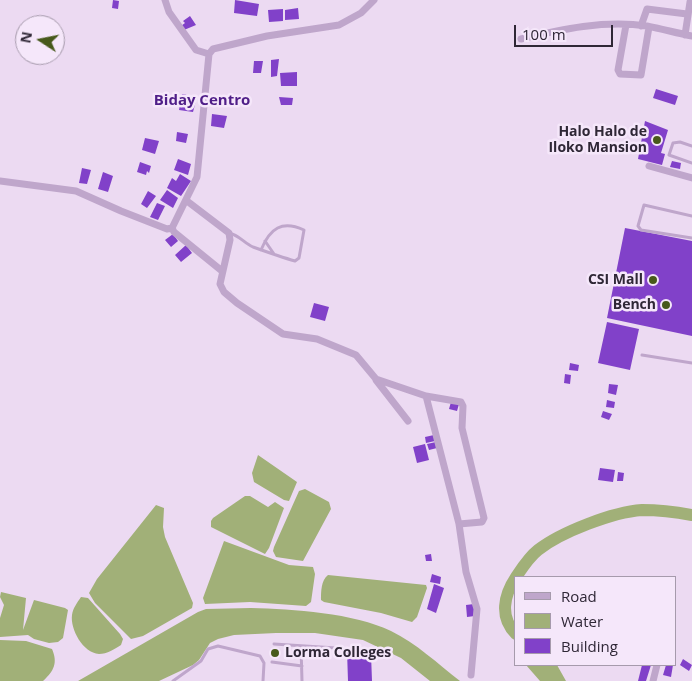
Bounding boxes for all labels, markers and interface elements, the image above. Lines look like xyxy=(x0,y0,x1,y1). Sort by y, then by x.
north arrow xyxy=(15,15,65,65)
scale bar xyxy=(517,15,616,47)
text: 100 m xyxy=(522,24,566,44)
text: N xyxy=(15,30,36,45)
district label: Biday Centro xyxy=(154,92,250,110)
place label: Halo Halo de Iloko Mansion xyxy=(548,124,647,156)
marker: Halo Halo de Iloko Mansion xyxy=(651,134,663,146)
place label: CSI Mall xyxy=(588,272,643,288)
marker: CSI Mall xyxy=(647,274,659,286)
place label: Bench xyxy=(613,297,656,313)
marker: Bench xyxy=(660,299,672,311)
legend xyxy=(514,576,677,666)
text: Road xyxy=(561,586,597,606)
text: Water xyxy=(561,611,603,631)
text: Building xyxy=(561,636,618,656)
place label: Lorma Colleges xyxy=(285,645,391,661)
marker: Lorma Colleges xyxy=(269,647,281,659)

